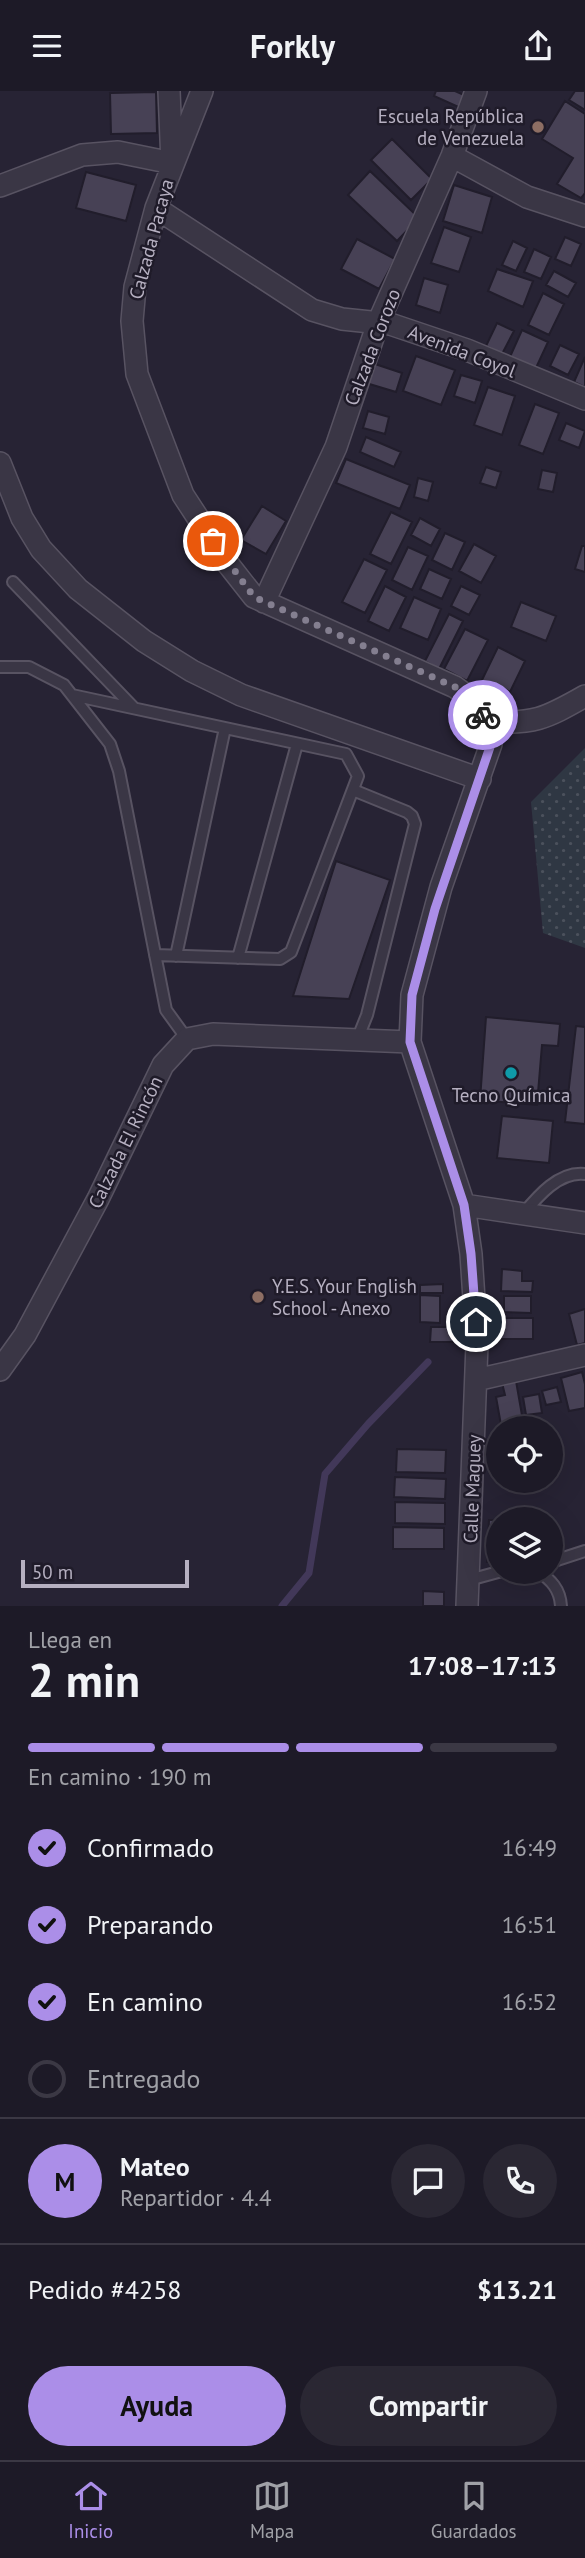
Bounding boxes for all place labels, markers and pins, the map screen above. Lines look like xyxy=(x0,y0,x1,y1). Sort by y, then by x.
place label: Escuela República de Venezuela xyxy=(378,104,524,150)
marker: Escuela República de Venezuela xyxy=(530,119,546,135)
pin xyxy=(183,511,243,571)
marker: Tecno Química xyxy=(503,1065,519,1081)
place label: Tecno Química xyxy=(452,1083,570,1107)
place label: Y.E.S. Your English School - Anexo xyxy=(272,1274,417,1320)
marker: Y.E.S. Your English School - Anexo xyxy=(250,1289,266,1305)
pin xyxy=(446,1292,506,1352)

